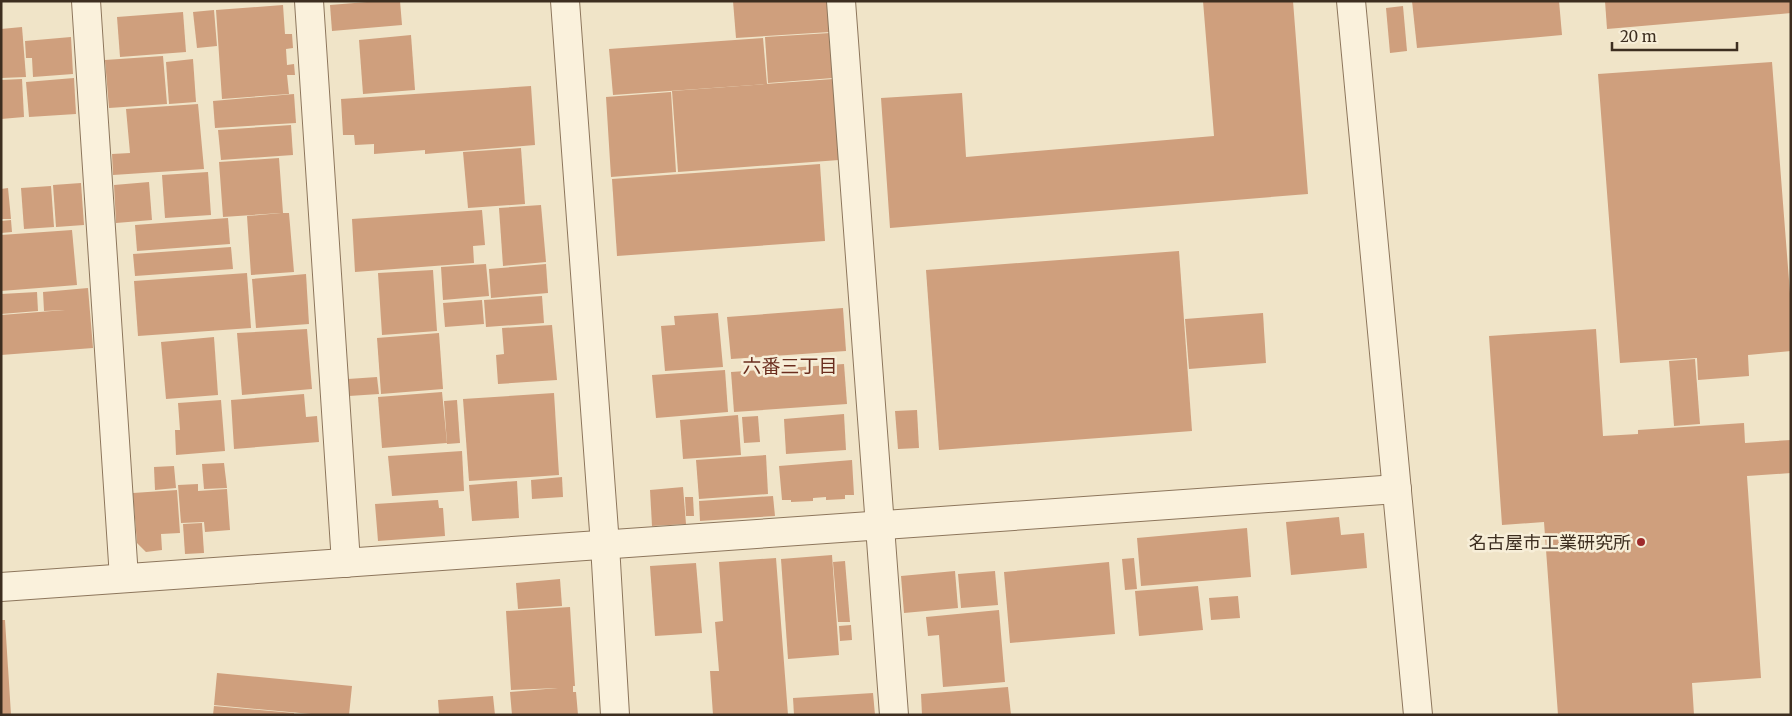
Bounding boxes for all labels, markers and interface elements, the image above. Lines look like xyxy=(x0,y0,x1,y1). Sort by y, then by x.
scale bar xyxy=(1612,20,1737,52)
text: 20 m xyxy=(1620,27,1657,46)
district label: 六番三丁目 xyxy=(742,354,838,378)
place label: 名古屋市工業研究所 xyxy=(1469,531,1631,554)
marker: 名古屋市工業研究所 xyxy=(1635,536,1647,548)

